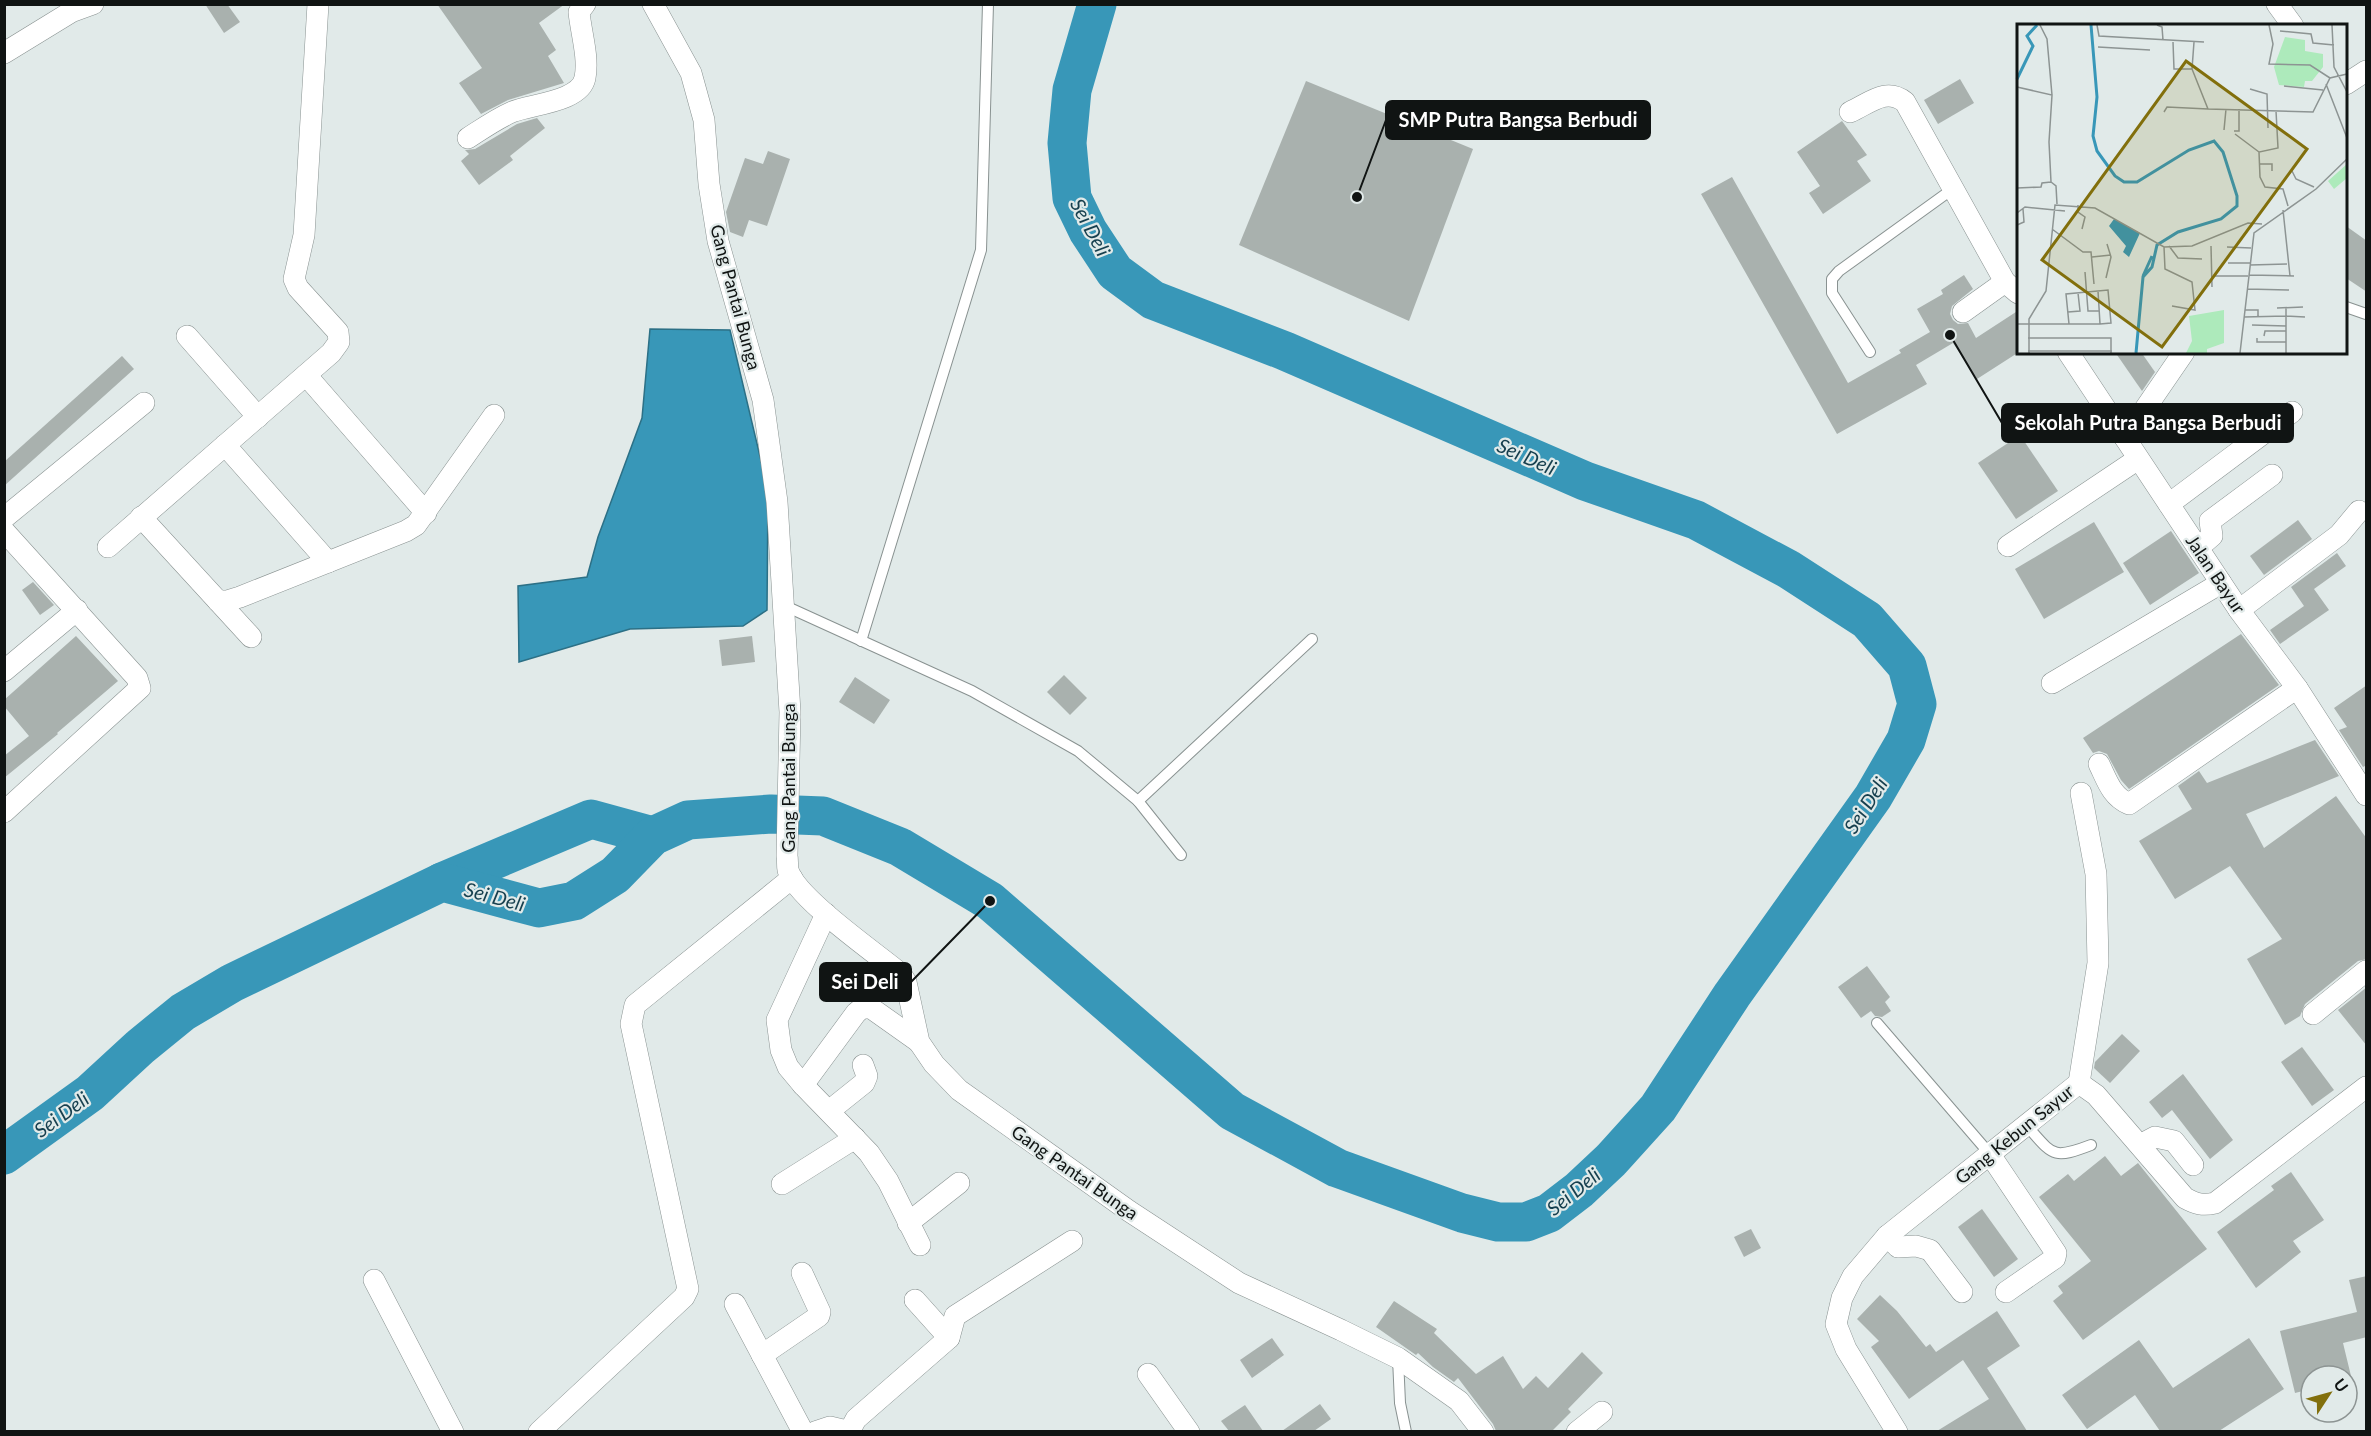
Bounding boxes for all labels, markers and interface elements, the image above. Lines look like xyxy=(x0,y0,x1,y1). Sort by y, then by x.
inset map xyxy=(2017,24,2347,354)
callout: SMP Putra Bangsa Berbudi xyxy=(1386,101,1650,139)
text: SMP Putra Bangsa Berbudi xyxy=(1399,107,1637,131)
water label: Sei Deli xyxy=(1066,194,1116,260)
street label: Gang Pantai Bunga xyxy=(706,222,766,372)
callout: Sekolah Putra Bangsa Berbudi xyxy=(2002,404,2293,442)
text: Sekolah Putra Bangsa Berbudi xyxy=(2015,410,2281,434)
water label: Sei Deli xyxy=(1494,432,1560,480)
street label: Jalan Bayur xyxy=(2182,530,2251,618)
street label: Gang Pantai Bunga xyxy=(777,703,799,853)
water label: Sei Deli xyxy=(1838,772,1892,837)
water label: Sei Deli xyxy=(462,876,528,916)
callout: Sei Deli xyxy=(820,963,911,1001)
text: Sei Deli xyxy=(831,969,899,993)
street label: Gang Kebun Sayur xyxy=(1950,1079,2078,1188)
water label: Sei Deli xyxy=(29,1086,93,1142)
street label: Gang Pantai Bunga xyxy=(1007,1120,1143,1224)
water label: Sei Deli xyxy=(1541,1162,1605,1220)
north arrow xyxy=(2299,1364,2359,1424)
text: U xyxy=(2330,1374,2353,1395)

